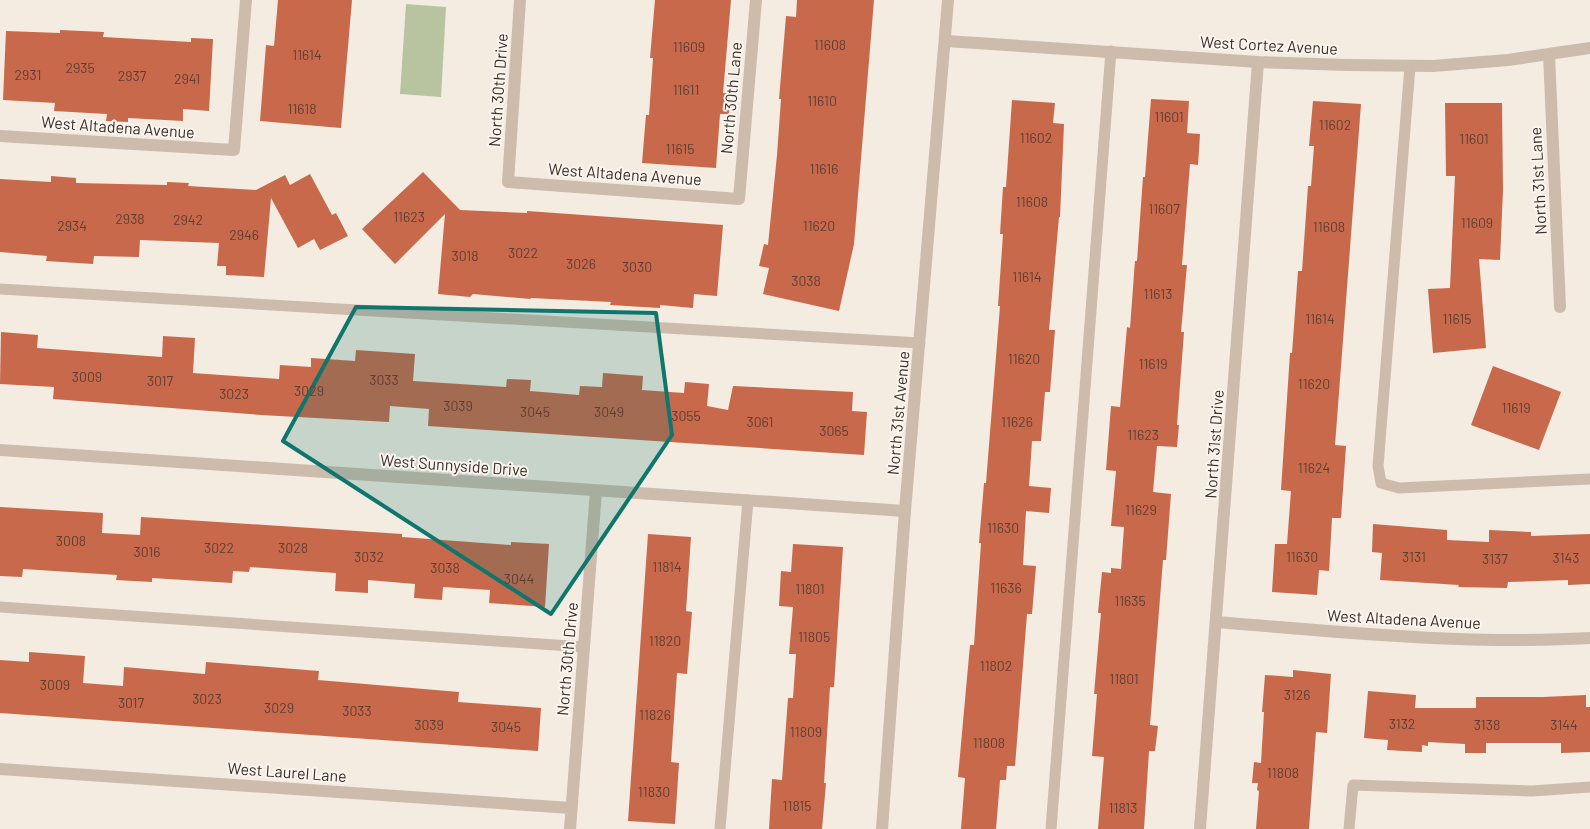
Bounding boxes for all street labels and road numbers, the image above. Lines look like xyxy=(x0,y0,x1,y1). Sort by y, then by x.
street label: West Cortez Avenue xyxy=(1200,31,1338,58)
street label: North 30th Drive xyxy=(484,33,511,147)
street label: North 30th Lane xyxy=(716,41,745,155)
street label: West Altadena Avenue xyxy=(41,112,195,141)
street label: North 31st Lane xyxy=(1525,127,1550,235)
street label: West Altadena Avenue xyxy=(548,159,702,188)
street label: North 31st Avenue xyxy=(883,350,912,476)
street label: North 31st Drive xyxy=(1200,389,1227,499)
street label: West Sunnyside Drive xyxy=(379,450,529,479)
street label: North 30th Drive xyxy=(552,601,581,716)
street label: West Altadena Avenue xyxy=(1327,605,1481,632)
street label: West Laurel Lane xyxy=(227,758,347,785)

